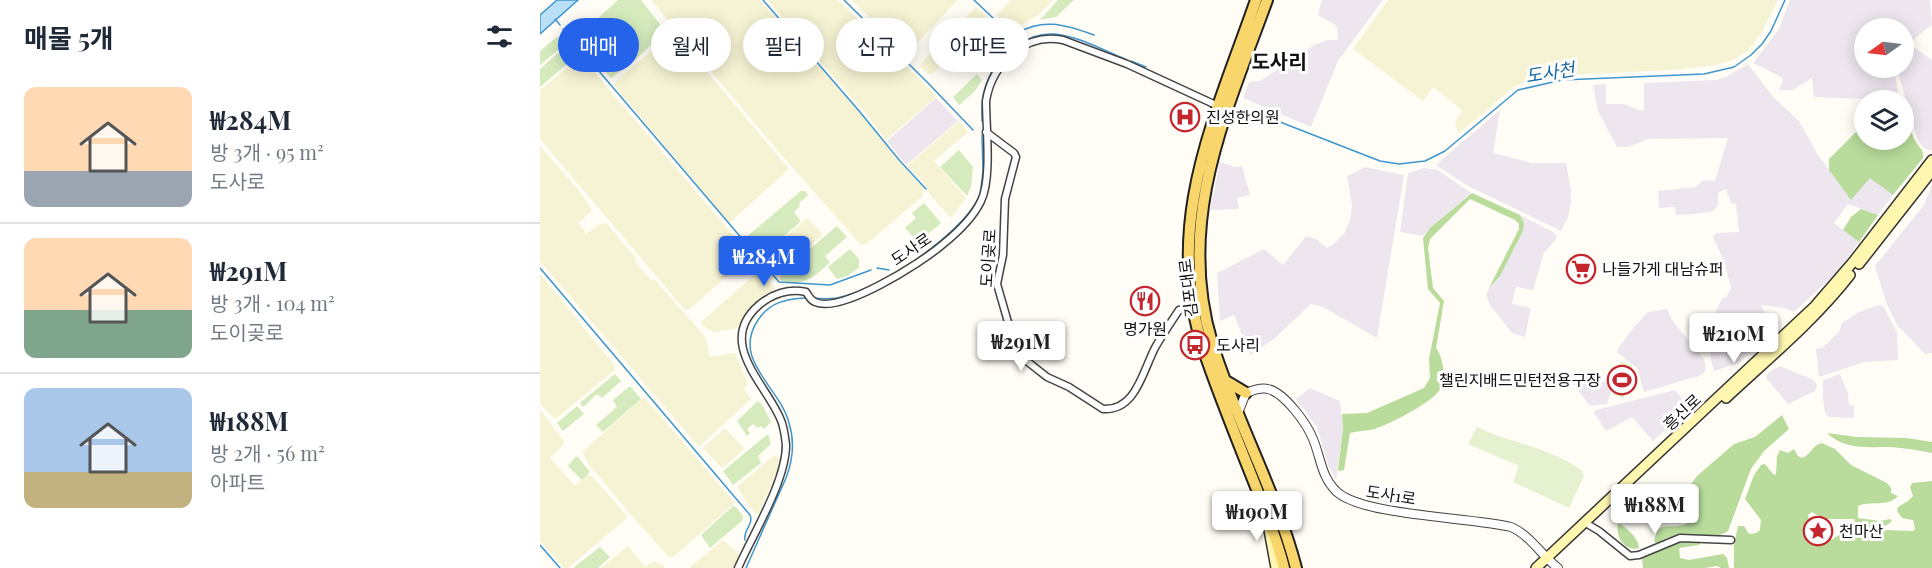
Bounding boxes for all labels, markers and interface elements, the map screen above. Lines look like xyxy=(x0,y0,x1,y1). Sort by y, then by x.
chip: 매매 xyxy=(558,18,639,72)
chip: 월세 xyxy=(651,18,731,72)
chip: 필터 xyxy=(743,18,824,72)
chip: 신규 xyxy=(836,18,917,72)
chip: 아파트 xyxy=(929,18,1029,72)
north arrow xyxy=(1854,18,1914,78)
map controls xyxy=(1854,18,1914,150)
text: 매물 5개 xyxy=(24,20,114,55)
icon: filters xyxy=(483,20,516,53)
district label: 도사리 xyxy=(1251,47,1307,74)
water label: 도사천 xyxy=(1523,56,1579,88)
button: layers xyxy=(1854,90,1914,150)
hospital icon: 진성한의원 xyxy=(1169,101,1201,133)
text: ₩284M xyxy=(210,102,291,137)
place label: 진성한의원 xyxy=(1206,106,1280,127)
icon: home xyxy=(72,111,144,183)
text: 방 3개 · 95 m² xyxy=(210,138,324,165)
text: 도사로 xyxy=(210,167,265,194)
street label: 도사로 xyxy=(887,227,935,270)
street label: 도이곶로 xyxy=(975,228,1000,288)
pin: ₩284M xyxy=(722,236,806,287)
text: ₩284M xyxy=(733,242,795,269)
text: ₩291M xyxy=(210,253,287,288)
supermarket icon: 나들가게 대남슈퍼 xyxy=(1565,253,1597,285)
street label: 김포대로 xyxy=(1173,257,1202,319)
place label: 나들가게 대남슈퍼 xyxy=(1602,258,1724,279)
icon: home xyxy=(72,262,144,334)
restaurant icon: 명가원 xyxy=(1129,285,1161,317)
text: 방 3개 · 104 m² xyxy=(210,289,335,316)
pin: ₩210M xyxy=(1692,313,1776,364)
text: 도이곶로 xyxy=(210,318,284,345)
place label: 명가원 xyxy=(1123,318,1167,339)
text: ₩210M xyxy=(1703,319,1765,346)
pin: ₩291M xyxy=(979,321,1063,372)
text: ₩291M xyxy=(991,327,1051,354)
bus stop icon: 도사리 xyxy=(1179,329,1211,361)
place label: 도사리 xyxy=(1216,334,1260,355)
sports icon: 챌린지배드민턴전용구장 xyxy=(1606,364,1638,396)
place label: 챌린지배드민턴전용구장 xyxy=(1439,369,1601,390)
street label: 흥신로 xyxy=(1658,389,1705,434)
text: ₩188M xyxy=(210,403,289,438)
icon: home xyxy=(72,412,144,484)
text: 방 2개 · 56 m² xyxy=(210,439,325,466)
text: 아파트 xyxy=(210,468,265,495)
street label: 도사1로 xyxy=(1365,480,1418,509)
pin: ₩188M xyxy=(1613,484,1697,535)
text: ₩188M xyxy=(1625,490,1685,517)
pin: ₩190M xyxy=(1215,491,1299,542)
text: ₩190M xyxy=(1226,497,1288,524)
place icon: 천마산 xyxy=(1802,515,1834,547)
place label: 천마산 xyxy=(1839,520,1883,541)

